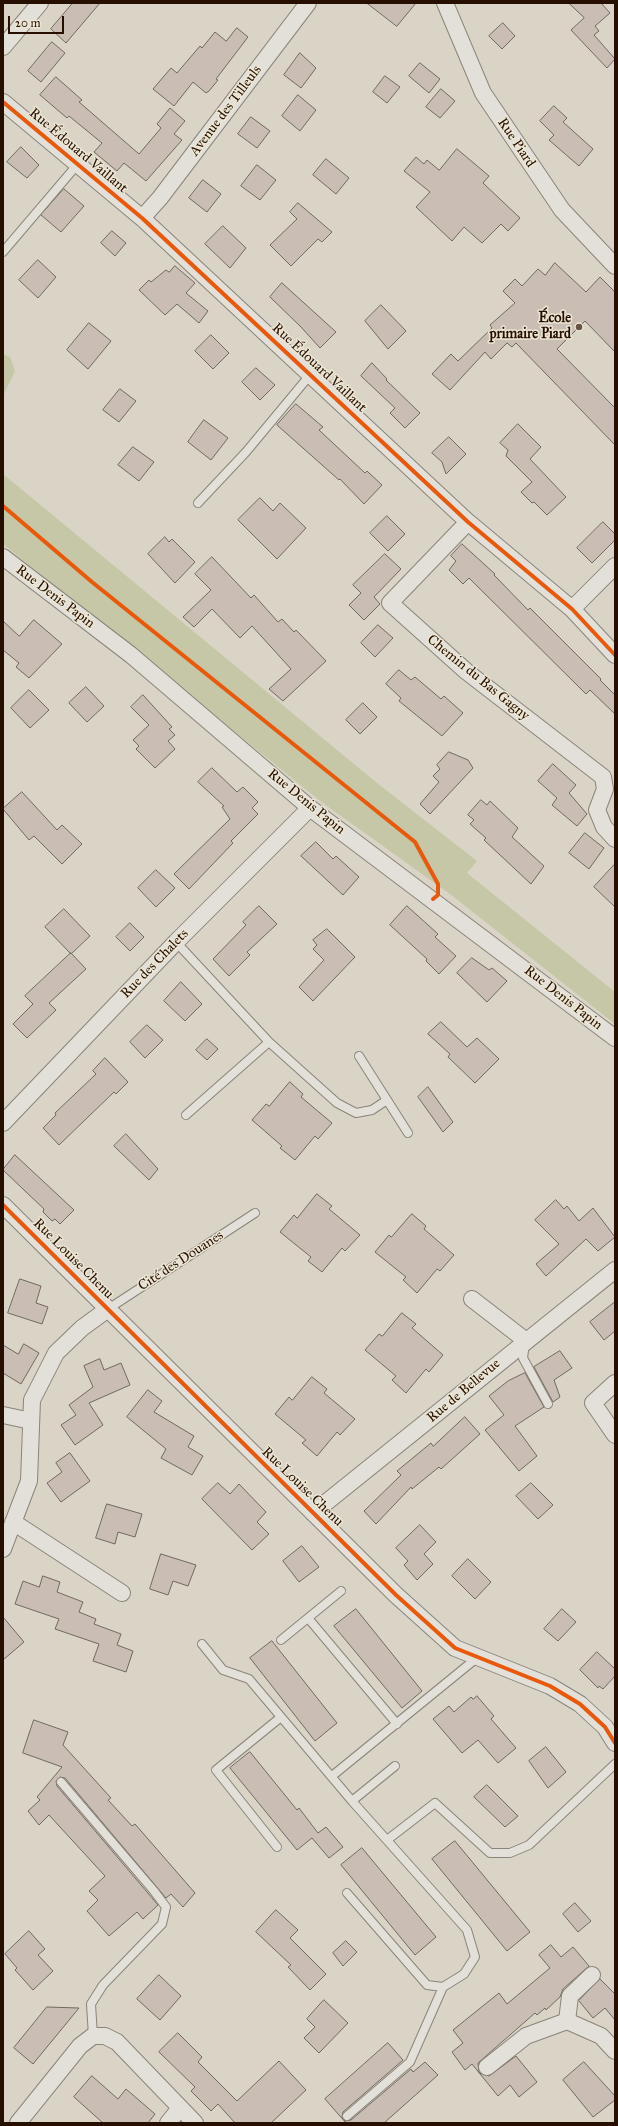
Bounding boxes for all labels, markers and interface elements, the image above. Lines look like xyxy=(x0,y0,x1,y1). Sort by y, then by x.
scale bar xyxy=(10,8,66,34)
text: 20 m xyxy=(15,16,41,30)
street label: Avenue des Tilleuls xyxy=(186,62,266,160)
street label: Rue Édouard Vaillant xyxy=(25,105,131,197)
street label: Rue Piard xyxy=(493,115,539,171)
place label: École primaire Piard xyxy=(489,311,571,344)
street label: Rue Édouard Vaillant xyxy=(268,320,370,416)
marker: École primaire Piard xyxy=(574,322,584,332)
street label: Rue Denis Papin xyxy=(12,562,98,632)
street label: Chemin du Bas Gagny xyxy=(423,632,533,724)
street label: Rue Denis Papin xyxy=(264,766,348,838)
street label: Rue des Chalets xyxy=(118,926,192,1002)
street label: Rue Denis Papin xyxy=(521,962,605,1034)
street label: Rue Louise Chenu xyxy=(29,1215,117,1303)
street label: Cité des Douanes xyxy=(135,1227,227,1295)
street label: Rue de Bellevue xyxy=(424,1356,504,1426)
street label: Rue Louise Chenu xyxy=(258,1444,346,1530)

